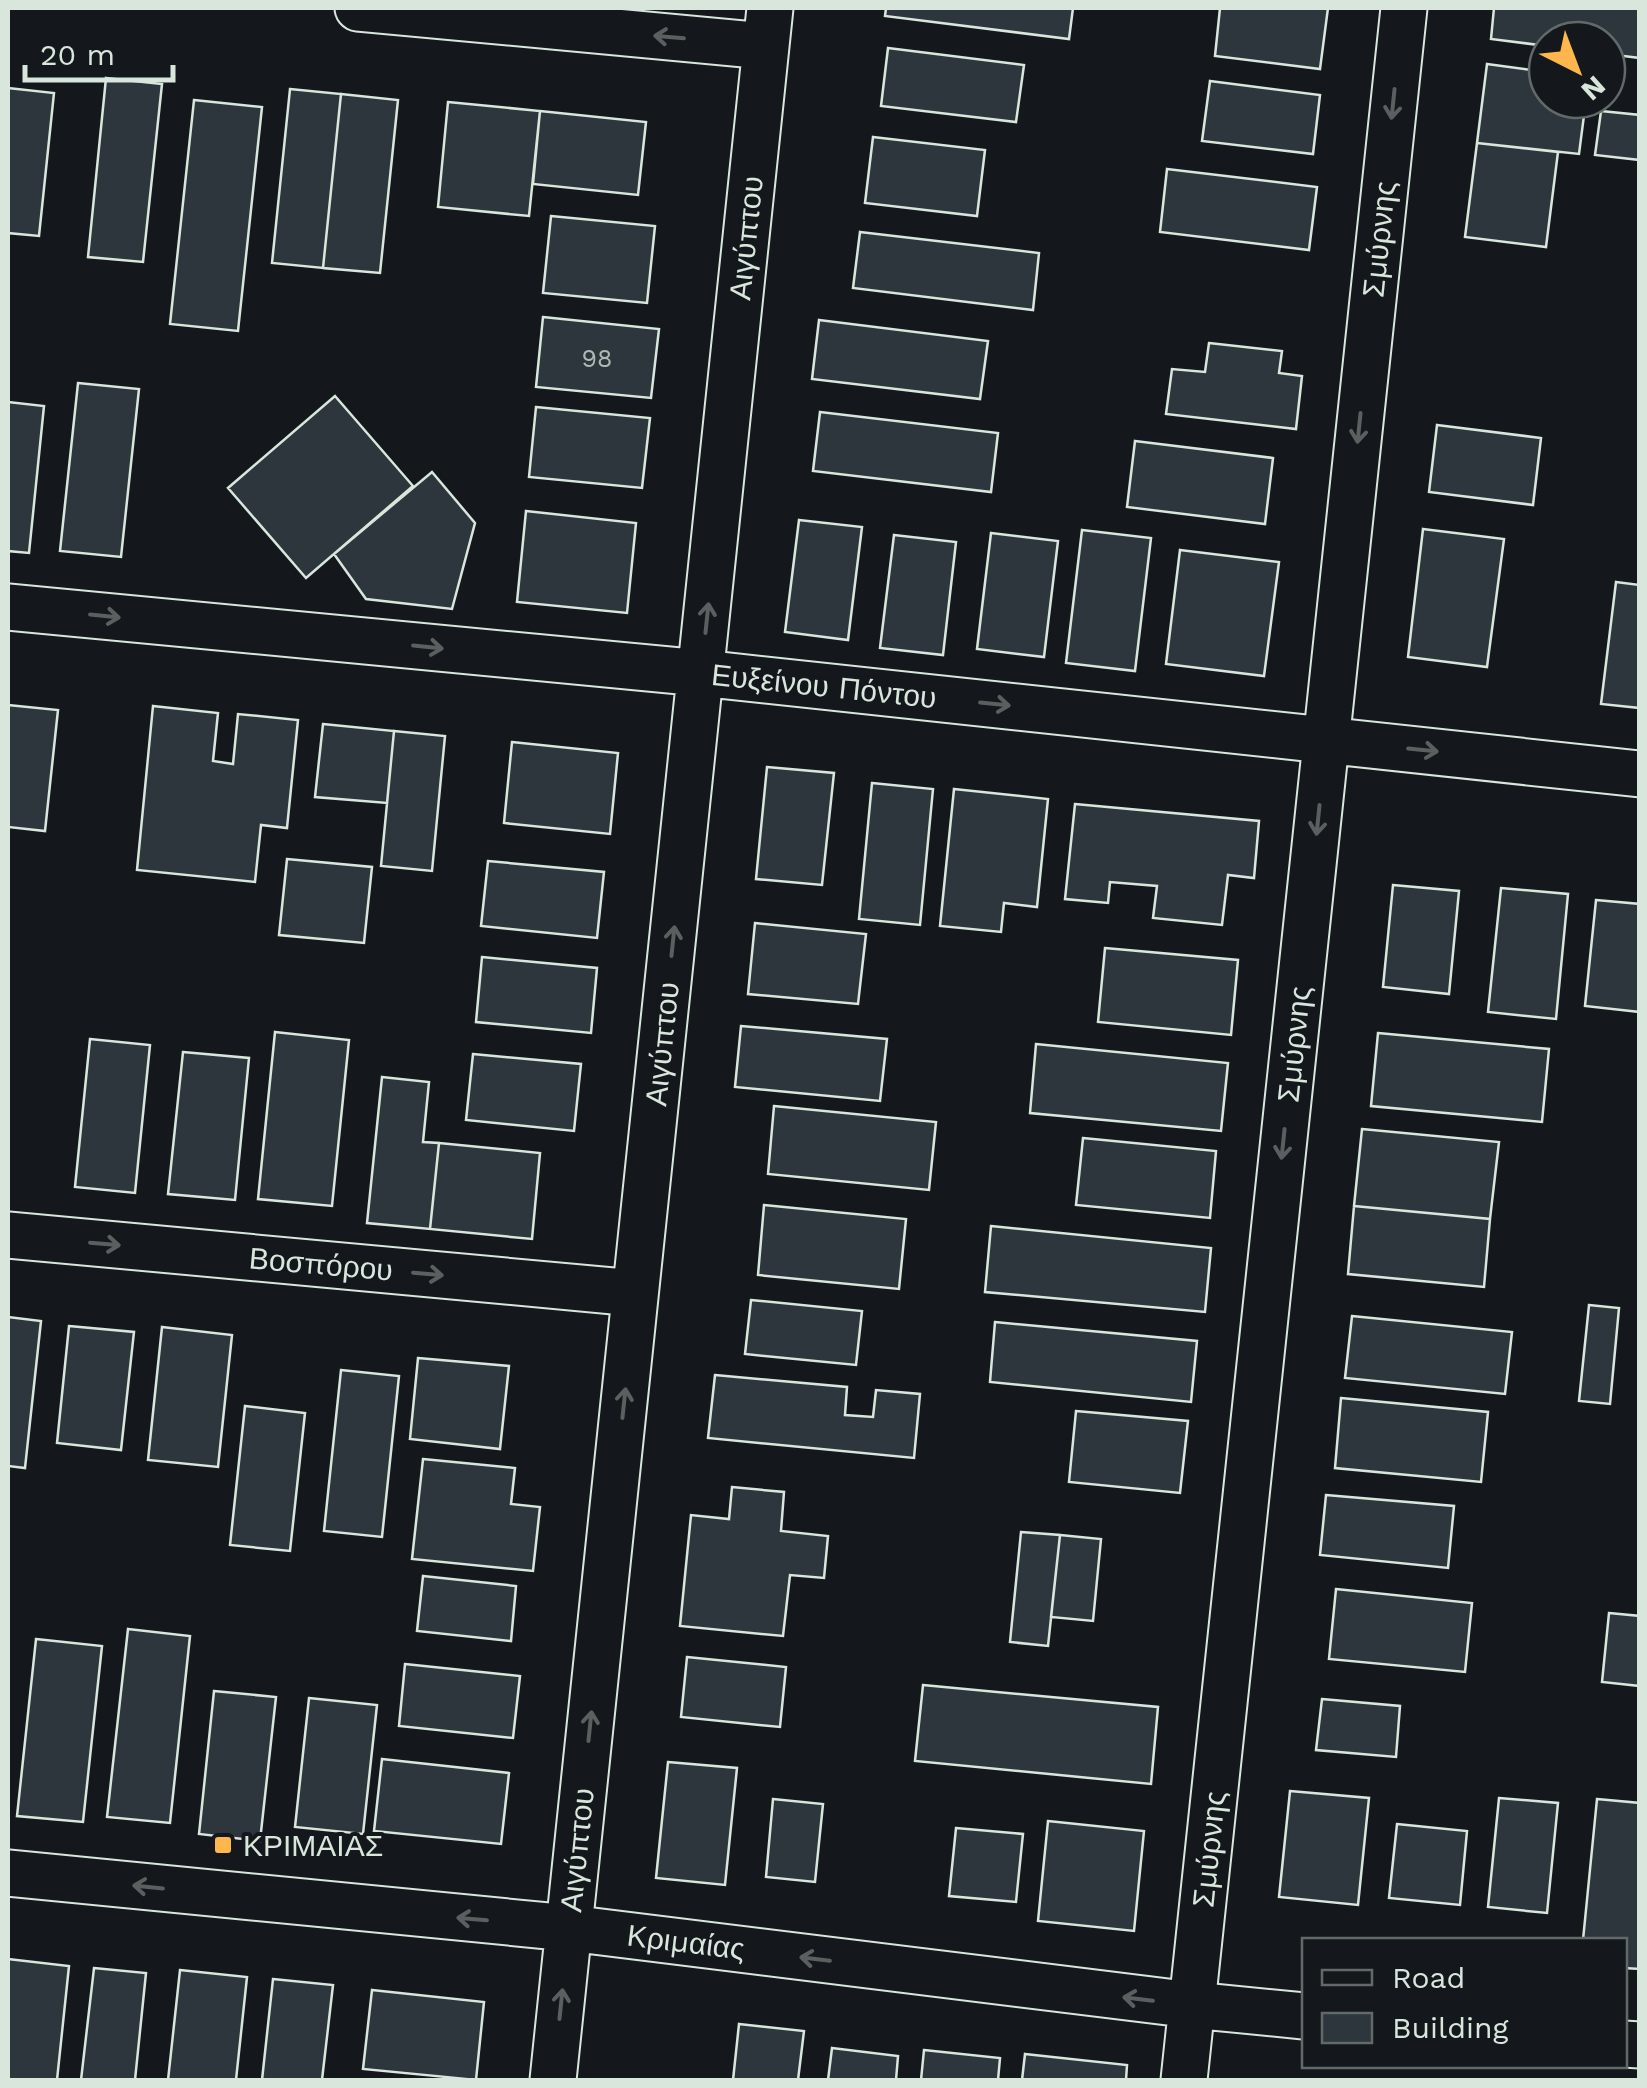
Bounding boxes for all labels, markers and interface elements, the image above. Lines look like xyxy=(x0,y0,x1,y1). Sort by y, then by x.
scale bar xyxy=(25,20,172,82)
north arrow xyxy=(1527,20,1627,120)
one-way arrow xyxy=(653,28,686,47)
text: 20 m xyxy=(40,37,115,72)
text: N xyxy=(1575,69,1612,107)
one-way arrow xyxy=(1384,88,1403,120)
street label: Αιγύπτου xyxy=(722,174,770,302)
street label: Σμύρνης xyxy=(1355,179,1403,299)
house number: 98 xyxy=(582,344,612,373)
one-way arrow xyxy=(1349,411,1368,443)
one-way arrow xyxy=(698,602,717,634)
one-way arrow xyxy=(88,607,120,626)
one-way arrow xyxy=(411,638,444,657)
street label: Ευξείνου Πόντου xyxy=(710,657,938,715)
one-way arrow xyxy=(979,695,1011,714)
one-way arrow xyxy=(1406,741,1438,760)
one-way arrow xyxy=(1308,804,1327,836)
one-way arrow xyxy=(663,925,682,957)
street label: Αιγύπτου xyxy=(638,980,686,1108)
street label: Σμύρνης xyxy=(1270,984,1318,1104)
one-way arrow xyxy=(1274,1127,1293,1159)
one-way arrow xyxy=(88,1235,120,1254)
street label: Βοσπόρου xyxy=(248,1240,394,1288)
one-way arrow xyxy=(412,1265,444,1284)
one-way arrow xyxy=(615,1388,634,1420)
one-way arrow xyxy=(581,1711,600,1743)
street label: Αιγύπτου xyxy=(553,1786,601,1914)
street label: Σμύρνης xyxy=(1185,1789,1233,1909)
place label: ΚΡΙΜΑΙΑΣ xyxy=(243,1828,383,1863)
marker: ΚΡΙΜΑΙΑΣ xyxy=(212,1834,234,1856)
one-way arrow xyxy=(133,1878,165,1897)
one-way arrow xyxy=(456,1909,488,1928)
street label: Κριμαίας xyxy=(625,1917,747,1967)
legend xyxy=(1302,1938,1627,2068)
one-way arrow xyxy=(800,1949,832,1967)
text: Road xyxy=(1392,1960,1465,1995)
one-way arrow xyxy=(552,1989,571,2021)
one-way arrow xyxy=(1122,1989,1155,2008)
text: Building xyxy=(1392,2010,1509,2045)

